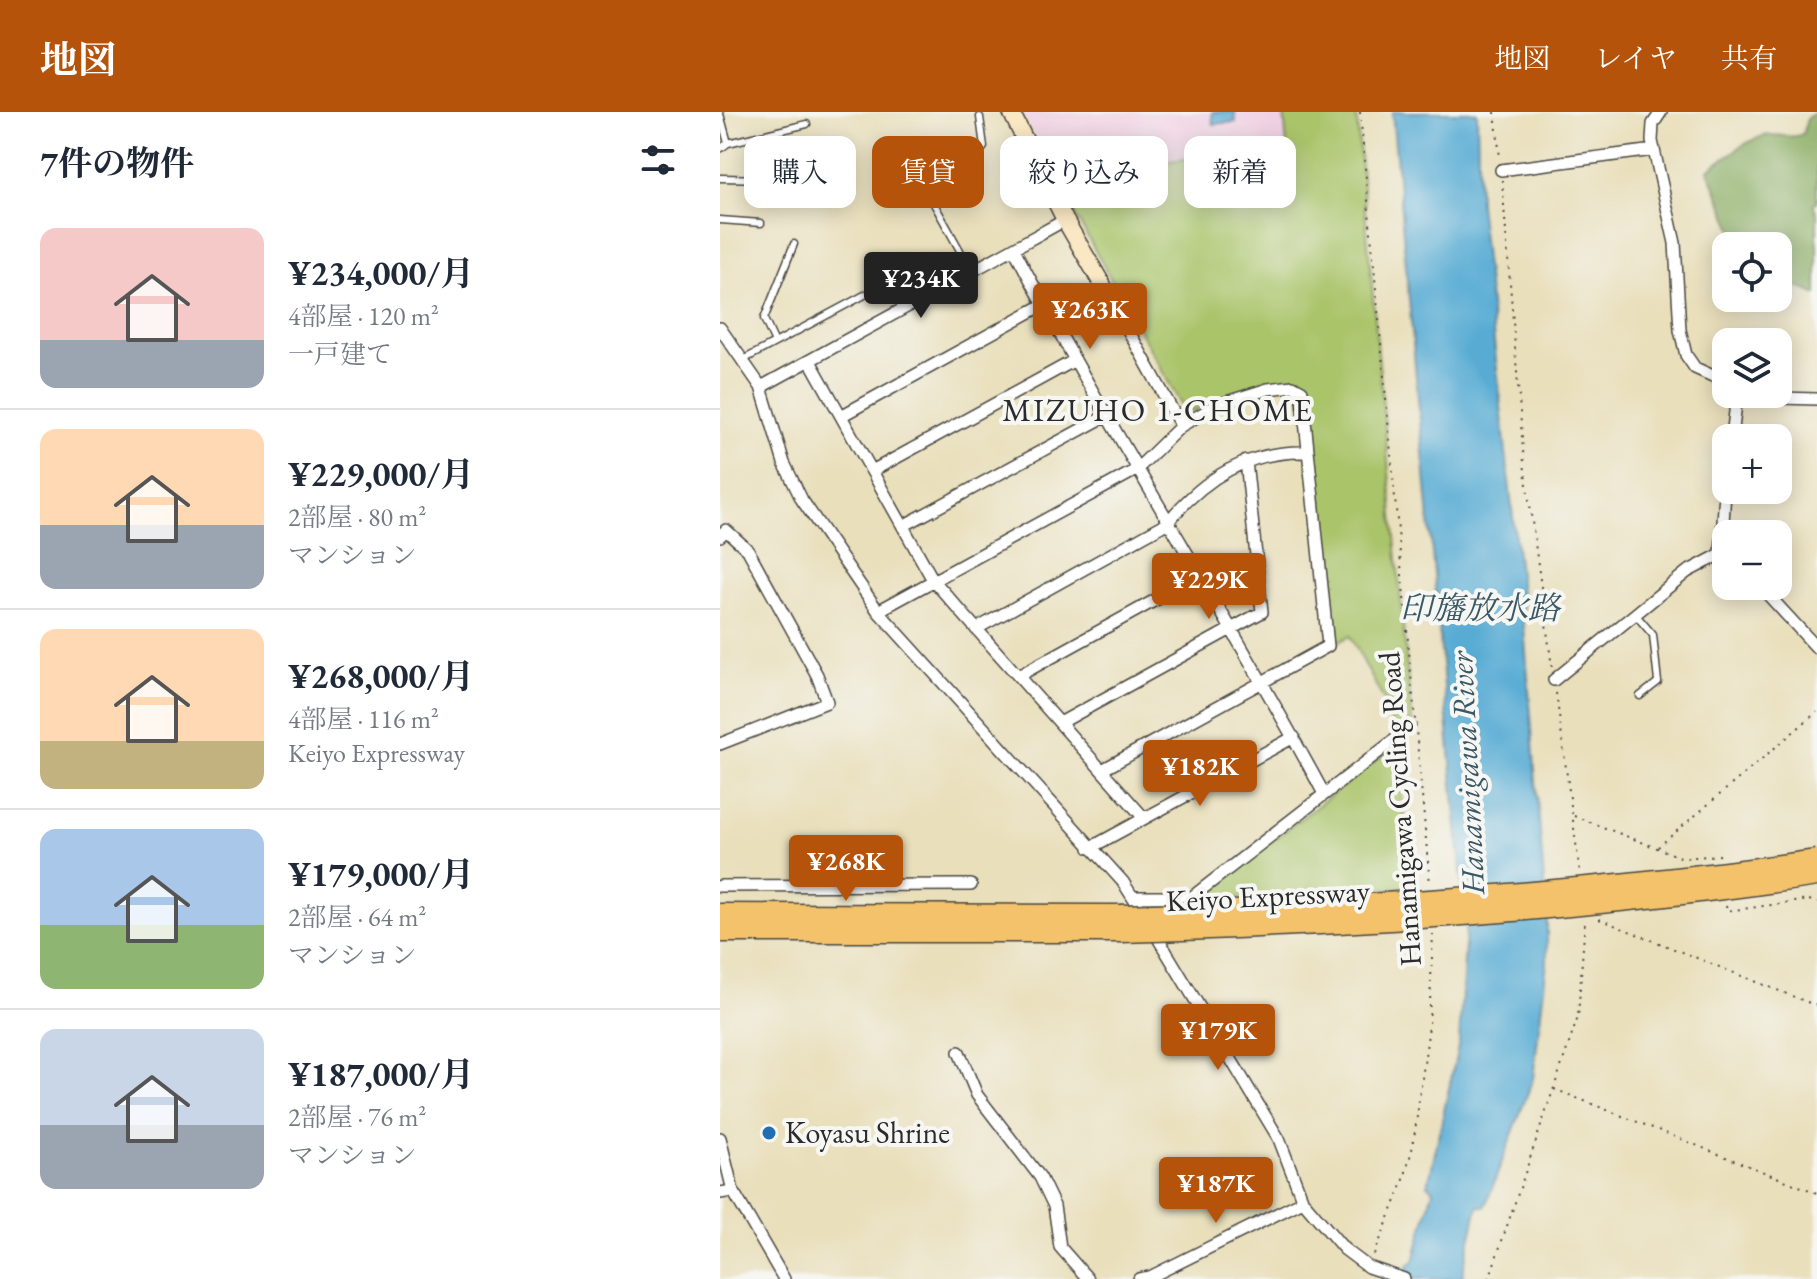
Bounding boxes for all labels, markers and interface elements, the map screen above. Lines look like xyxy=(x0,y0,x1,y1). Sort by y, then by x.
text: 地図 xyxy=(40,35,116,84)
text: 地図 xyxy=(1494,40,1550,76)
text: レイヤ xyxy=(1594,40,1677,76)
text: 共有 xyxy=(1721,40,1777,76)
chip: 購入 xyxy=(744,136,856,208)
chip: 賃貸 xyxy=(872,136,984,208)
chip: 絞り込み xyxy=(1000,136,1168,208)
chip: 新着 xyxy=(1184,136,1296,208)
icon: filters xyxy=(636,138,680,182)
text: 7件の物件 xyxy=(40,141,194,185)
map controls xyxy=(1712,232,1792,600)
button: locate xyxy=(1712,232,1792,312)
text: ¥234,000/月 xyxy=(288,251,474,295)
pin: ¥234K xyxy=(865,252,977,320)
icon: home xyxy=(104,260,200,356)
text: ¥234K xyxy=(882,261,960,295)
pin: ¥263K xyxy=(1034,283,1146,351)
text: ¥263K xyxy=(1051,292,1129,326)
text: 4部屋 · 120 m² xyxy=(288,299,439,333)
button: layers xyxy=(1712,328,1792,408)
text: 一戸建て xyxy=(288,337,392,371)
district label: MIZUHO 1-CHOME xyxy=(1002,389,1314,431)
button: + xyxy=(1712,424,1792,504)
text: ¥229,000/月 xyxy=(288,452,474,496)
icon: home xyxy=(104,461,200,557)
text: 2部屋 · 80 m² xyxy=(288,500,426,534)
button: − xyxy=(1712,520,1792,600)
text: マンション xyxy=(288,538,417,572)
pin: ¥229K xyxy=(1153,553,1265,621)
text: ¥229K xyxy=(1170,562,1248,596)
water label: 印旛放水路 xyxy=(1400,587,1562,629)
water label: Hanamigawa River xyxy=(1440,648,1494,897)
street label: Hanamigawa Cycling Road xyxy=(1369,650,1430,968)
text: ¥268,000/月 xyxy=(288,654,474,698)
icon: home xyxy=(104,661,200,757)
text: 4部屋 · 116 m² xyxy=(288,702,439,736)
text: Keiyo Expressway xyxy=(288,736,465,770)
pin: ¥182K xyxy=(1144,740,1256,808)
text: ¥182K xyxy=(1161,749,1239,783)
pin: ¥268K xyxy=(790,835,902,903)
text: ¥268K xyxy=(807,844,885,878)
text: ¥179,000/月 xyxy=(288,852,474,896)
icon: home xyxy=(104,861,200,957)
street label: Keiyo Expressway xyxy=(1165,871,1372,920)
text: 2部屋 · 64 m² xyxy=(288,900,426,934)
text: マンション xyxy=(288,938,417,972)
pin: ¥179K xyxy=(1162,1004,1274,1072)
text: ¥179K xyxy=(1179,1013,1257,1047)
text: ¥187,000/月 xyxy=(288,1052,474,1096)
icon: home xyxy=(104,1061,200,1157)
text: 2部屋 · 76 m² xyxy=(288,1100,426,1134)
place label: Koyasu Shrine xyxy=(785,1113,950,1152)
marker: Koyasu Shrine xyxy=(760,1124,778,1142)
text: マンション xyxy=(288,1138,417,1172)
pin: ¥187K xyxy=(1160,1157,1272,1225)
text: ¥187K xyxy=(1177,1166,1255,1200)

